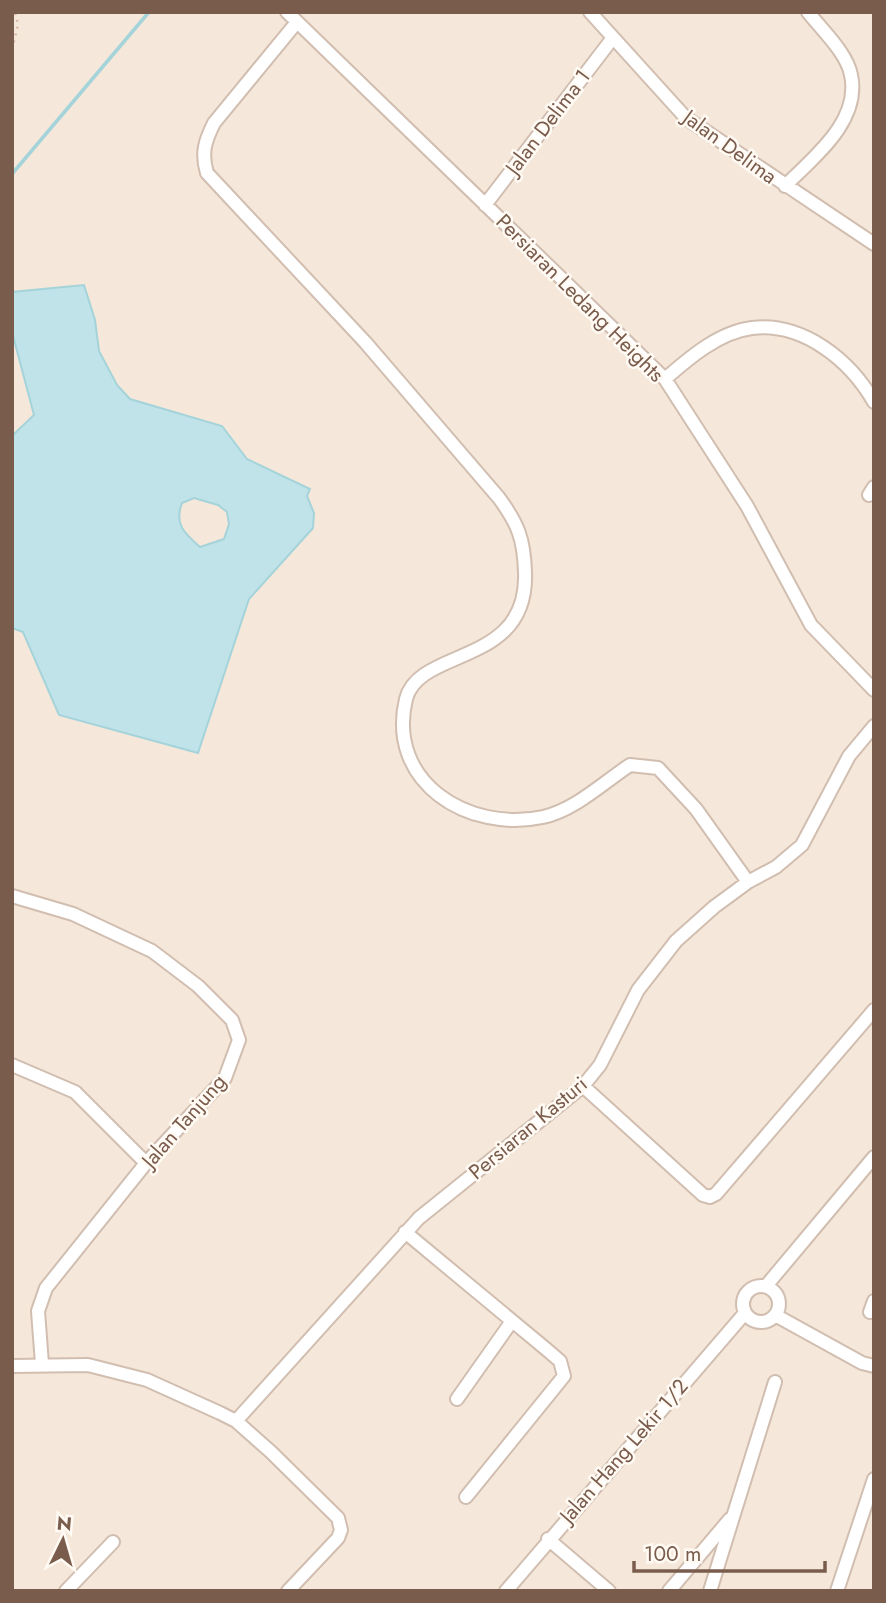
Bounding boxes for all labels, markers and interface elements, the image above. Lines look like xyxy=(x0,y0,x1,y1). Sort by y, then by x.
street label: Jalan Delima 1 xyxy=(497,63,598,183)
street label: Jalan Delima xyxy=(675,101,783,191)
street label: Persiaran Ledang Heights xyxy=(489,207,671,389)
street label: Jalan Tanjung xyxy=(133,1068,233,1177)
street label: Persiaran Kasturi xyxy=(462,1069,594,1187)
street label: Jalan Hang Lekir 1/2 xyxy=(551,1372,695,1532)
north arrow xyxy=(28,1505,98,1575)
text: N xyxy=(56,1509,73,1538)
scale bar xyxy=(634,1530,825,1574)
text: 100 m xyxy=(644,1539,701,1569)

